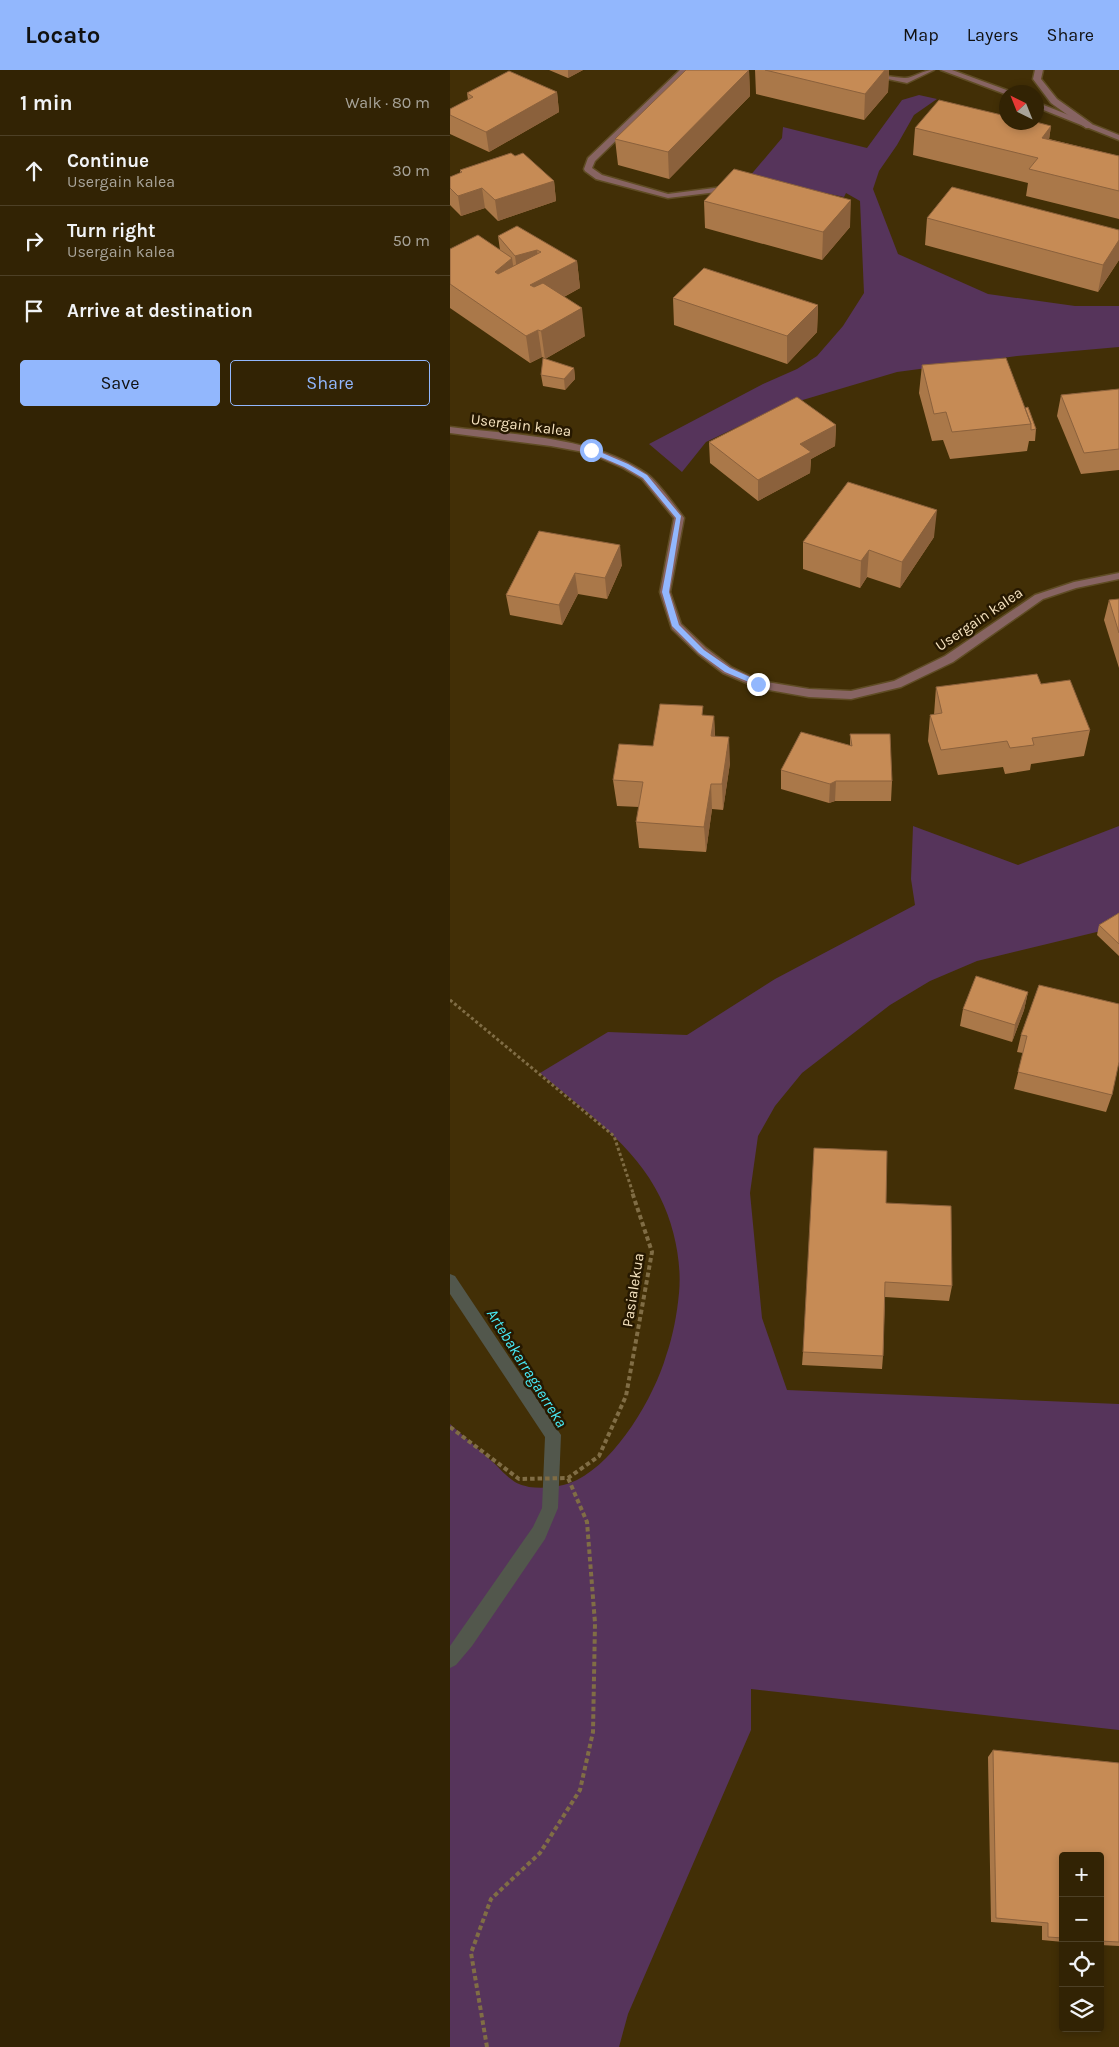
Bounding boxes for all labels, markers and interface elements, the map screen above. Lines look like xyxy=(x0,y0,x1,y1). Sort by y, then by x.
text: Locato xyxy=(25,21,100,49)
text: Map xyxy=(903,24,939,46)
text: Layers xyxy=(967,24,1019,46)
text: Share xyxy=(1047,24,1094,46)
north arrow xyxy=(999,85,1044,130)
text: 1 min xyxy=(20,91,73,115)
text: Walk · 80 m xyxy=(345,93,430,112)
text: Continue xyxy=(67,150,149,172)
icon: ahead xyxy=(20,157,48,185)
text: 30 m xyxy=(392,161,430,180)
text: Usergain kalea xyxy=(67,172,175,191)
text: Turn right xyxy=(67,220,156,242)
icon: right xyxy=(20,227,48,255)
text: 50 m xyxy=(393,231,430,250)
text: Usergain kalea xyxy=(67,242,175,261)
icon: arrive xyxy=(20,297,48,325)
text: Arrive at destination xyxy=(67,300,253,322)
button: Save xyxy=(20,360,220,406)
button: Share xyxy=(230,360,430,406)
street label: Usergain kalea xyxy=(470,410,572,440)
route start xyxy=(580,439,603,462)
street label: Usergain kalea xyxy=(932,583,1026,655)
route end xyxy=(747,673,770,696)
street label: Pasialekua xyxy=(618,1252,648,1328)
water label: Artebakarragaerreka xyxy=(483,1305,571,1431)
map controls xyxy=(1059,1852,1104,2032)
button: + xyxy=(1059,1852,1104,1897)
button: − xyxy=(1059,1897,1104,1942)
button: locate xyxy=(1059,1942,1104,1987)
button: layers xyxy=(1059,1987,1104,2032)

